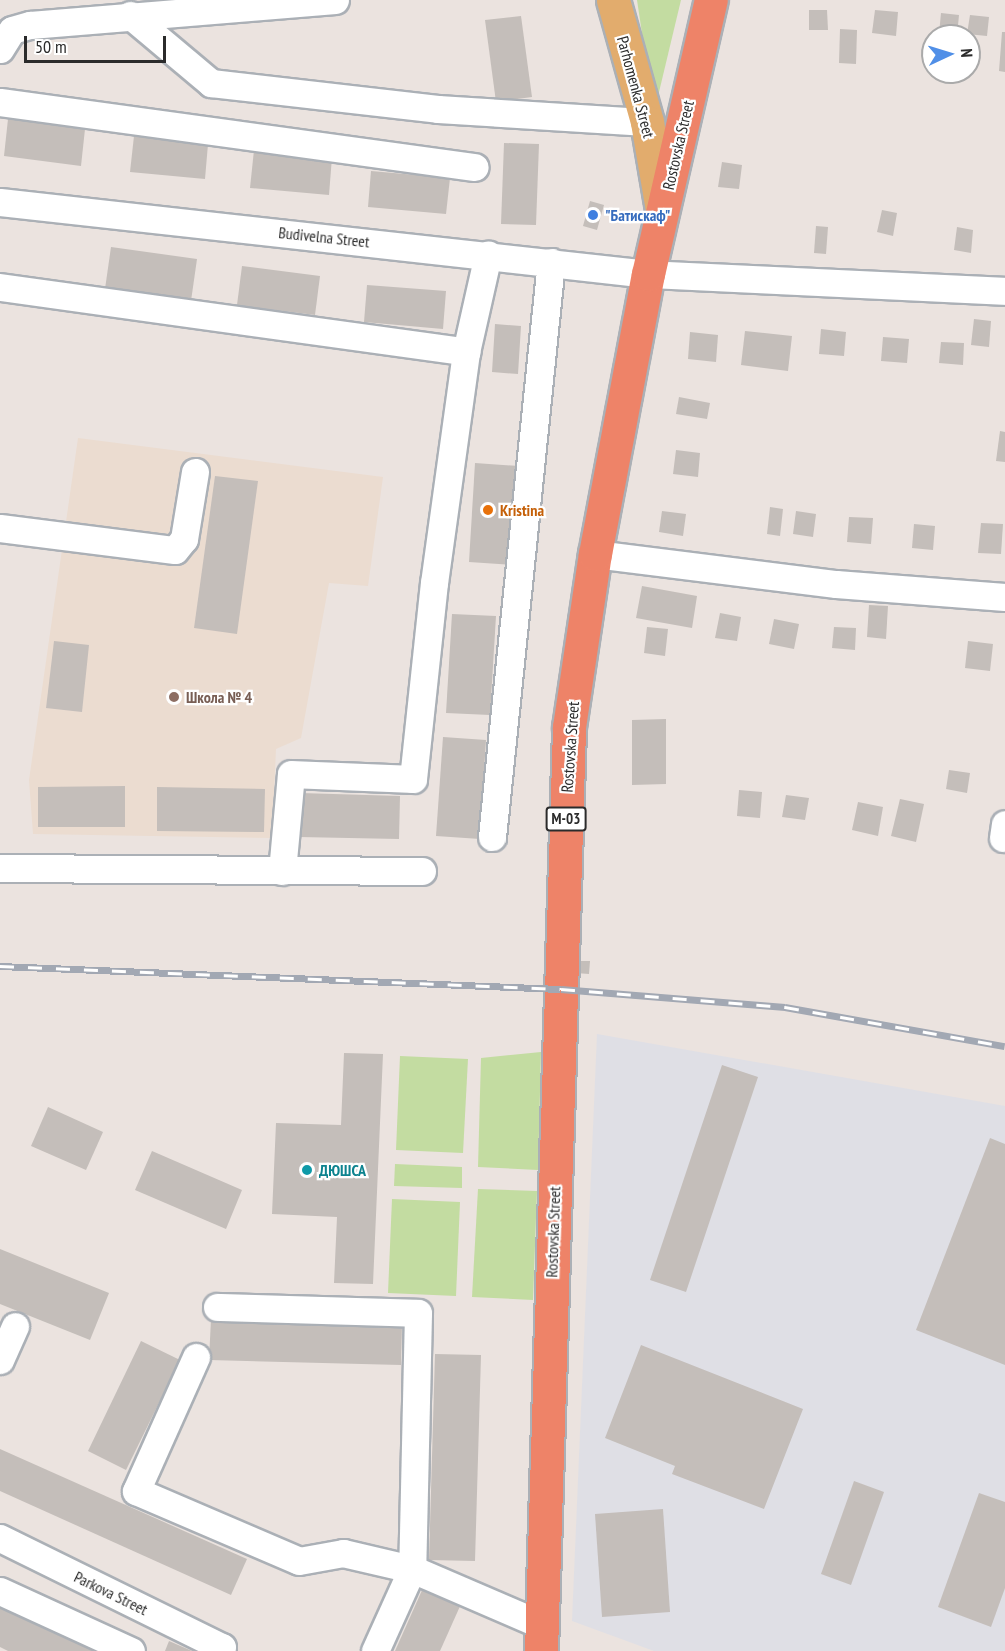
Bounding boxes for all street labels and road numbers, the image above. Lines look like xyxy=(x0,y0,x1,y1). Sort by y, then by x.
street label: Parhomenka Street xyxy=(613,34,659,140)
street label: Rostovska Street xyxy=(658,98,698,192)
street label: Budivelna Street xyxy=(278,223,370,251)
street label: Rostovska Street xyxy=(557,701,583,793)
road number: М-03 xyxy=(545,807,587,831)
street label: Rostovska Street xyxy=(542,1186,564,1278)
street label: Parkova Street xyxy=(71,1567,151,1619)

